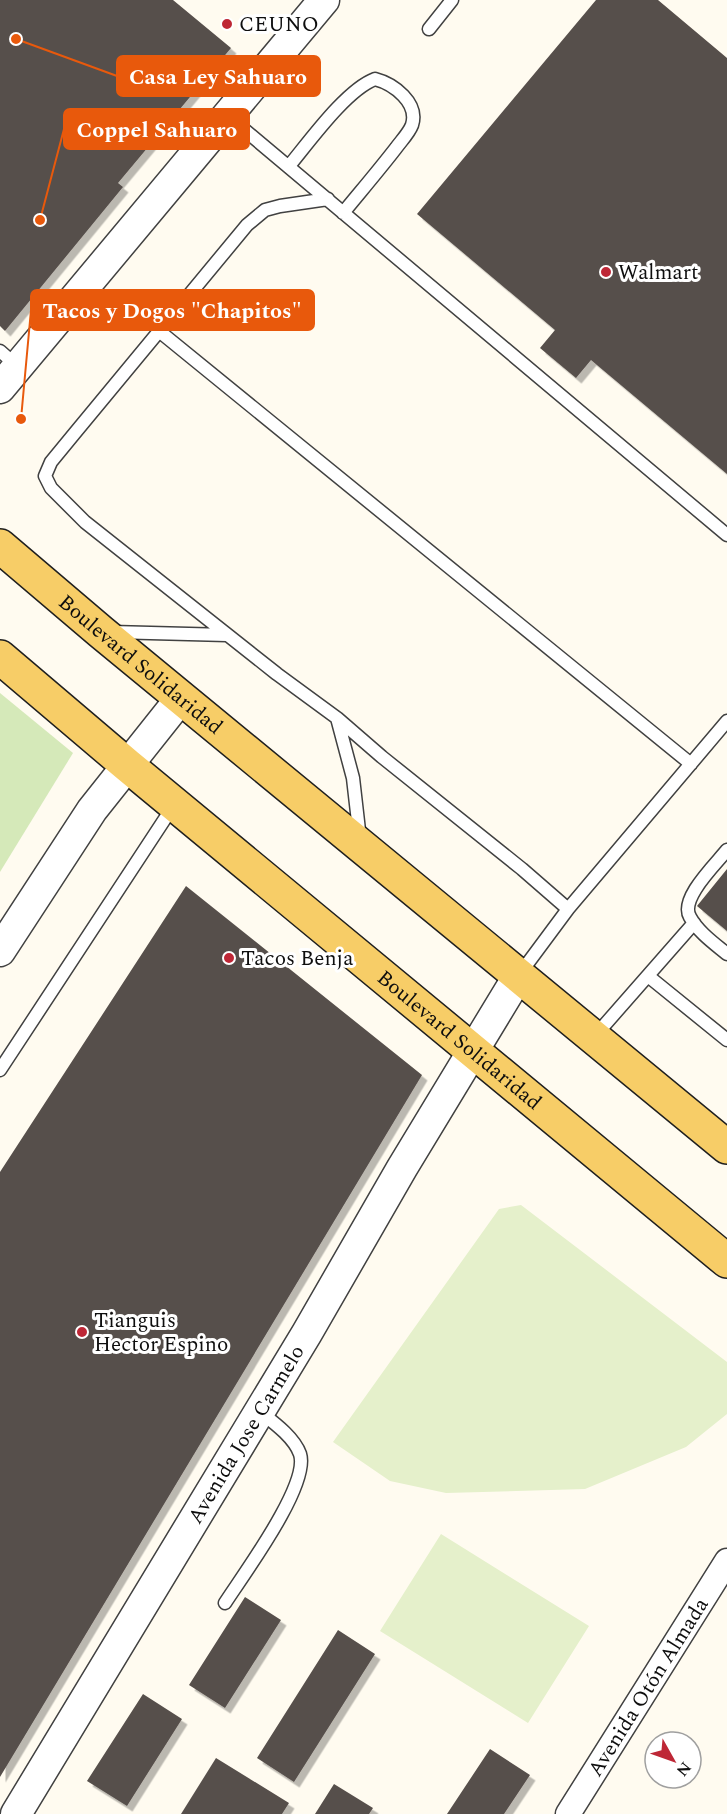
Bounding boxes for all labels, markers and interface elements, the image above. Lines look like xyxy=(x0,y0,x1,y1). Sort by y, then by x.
place label: CEUNO xyxy=(239,9,319,41)
marker: CEUNO xyxy=(220,17,234,31)
callout: Casa Ley Sahuaro xyxy=(117,56,320,96)
text: Casa Ley Sahuaro xyxy=(129,61,307,94)
callout: Coppel Sahuaro xyxy=(64,109,249,149)
text: Coppel Sahuaro xyxy=(77,114,237,147)
place label: Walmart xyxy=(618,257,699,289)
marker: Walmart xyxy=(599,265,613,279)
callout: Tacos y Dogos "Chapitos" xyxy=(31,290,314,330)
text: Tacos y Dogos "Chapitos" xyxy=(42,295,302,328)
street label: Boulevard Solidaridad xyxy=(51,587,230,743)
place label: Tacos Benja xyxy=(241,943,354,975)
marker: Tacos Benja xyxy=(222,951,236,965)
street label: Boulevard Solidaridad xyxy=(369,963,548,1118)
place label: Tianguis Hector Espino xyxy=(94,1305,228,1361)
marker: Tianguis Hector Espino xyxy=(75,1325,89,1339)
street label: Avenida Jose Carmelo xyxy=(180,1339,313,1530)
street label: Avenida Otón Almada xyxy=(580,1591,718,1783)
north arrow xyxy=(643,1730,703,1790)
text: N xyxy=(670,1756,697,1782)

